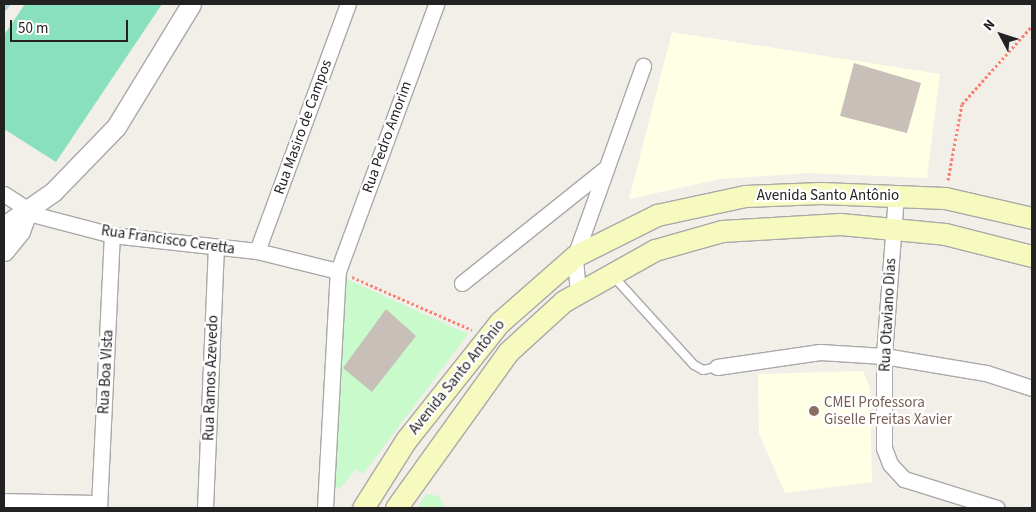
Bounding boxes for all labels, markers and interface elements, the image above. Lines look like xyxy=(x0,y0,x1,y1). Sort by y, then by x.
scale bar xyxy=(12,10,130,42)
north arrow xyxy=(976,10,1026,60)
text: N xyxy=(979,15,1000,35)
text: 50 m xyxy=(18,18,48,39)
street label: Rua Masiro de Campos xyxy=(270,57,336,197)
street label: Rua Pedro Amorim xyxy=(358,79,416,195)
street label: Avenida Santo Antônio xyxy=(757,187,899,205)
street label: Rua Francisco Ceretta xyxy=(100,222,236,258)
street label: Rua Otaviano Dias xyxy=(876,258,900,372)
street label: Rua Ramos Azevedo xyxy=(200,315,222,441)
street label: Avenida Santo Antônio xyxy=(405,316,509,438)
street label: Rua Boa VIsta xyxy=(95,329,117,415)
place label: CMEI Professora Giselle Freitas Xavier xyxy=(824,393,952,428)
marker: CMEI Professora Giselle Freitas Xavier xyxy=(808,405,820,417)

